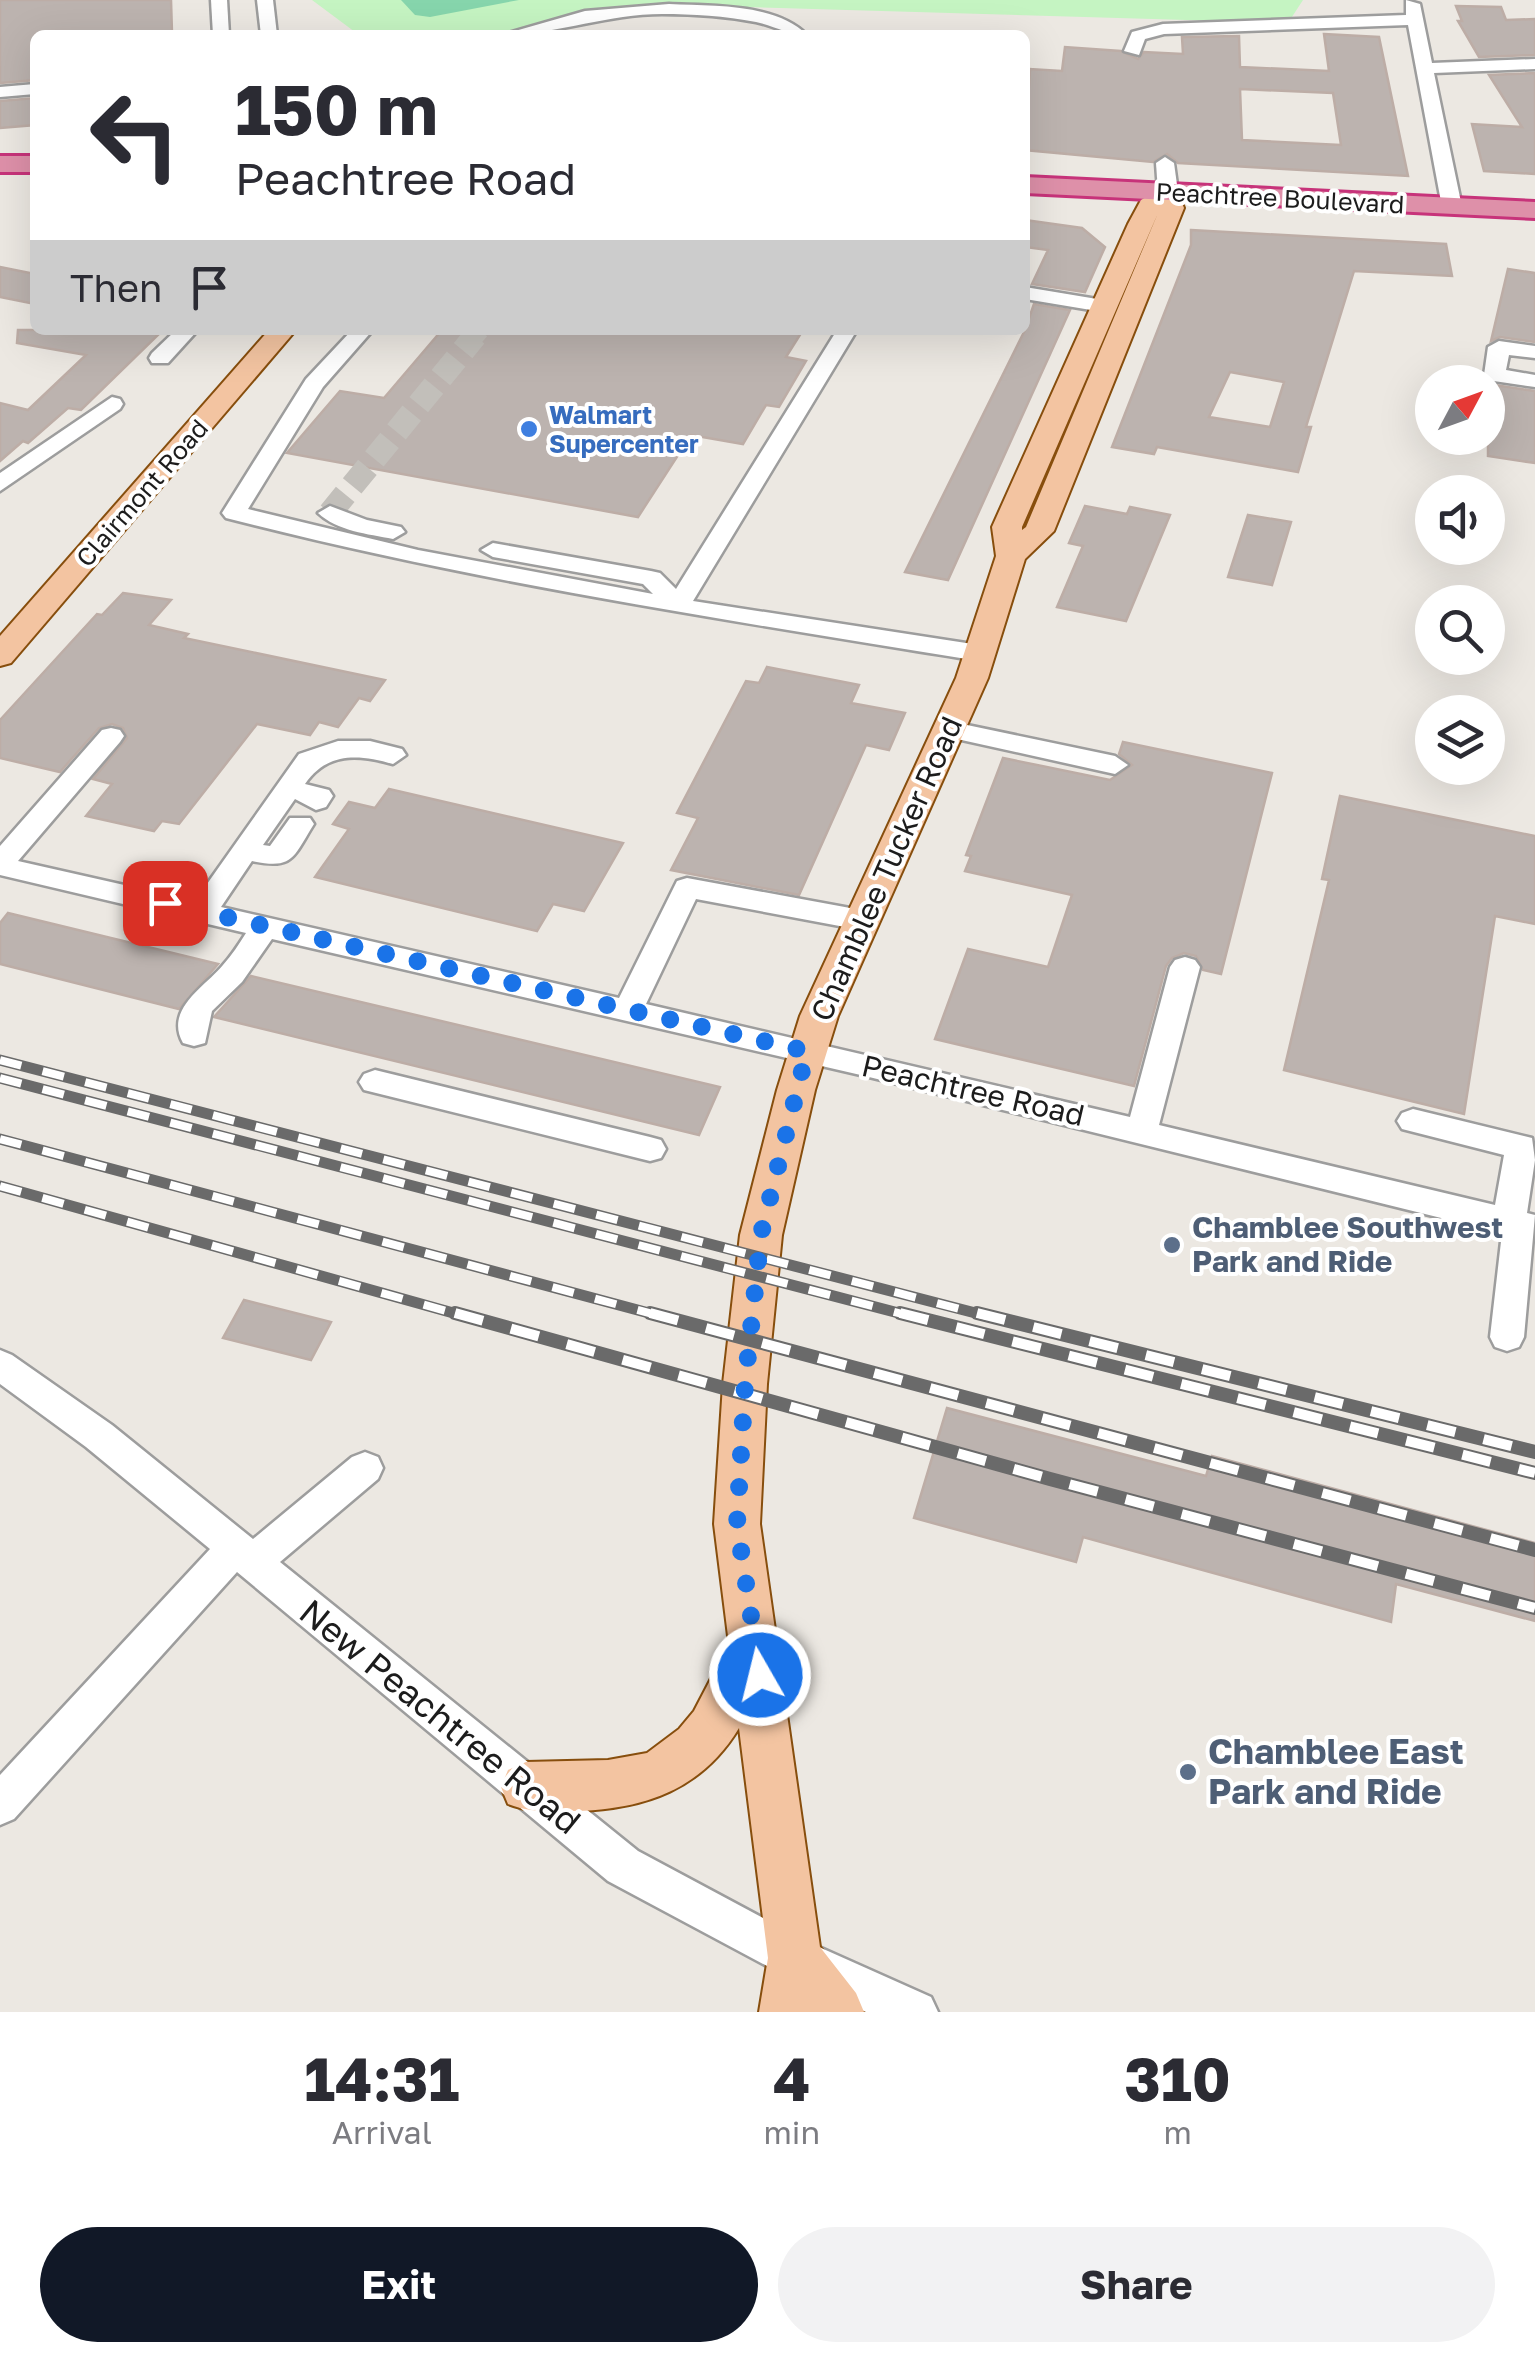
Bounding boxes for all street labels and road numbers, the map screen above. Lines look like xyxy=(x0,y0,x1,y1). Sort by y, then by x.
street label: Peachtree Boulevard xyxy=(1155,176,1405,219)
street label: Clairmont Road xyxy=(69,413,214,573)
street label: Chamblee Tucker Road xyxy=(803,711,969,1026)
street label: Peachtree Road xyxy=(858,1047,1088,1133)
street label: New Peachtree Road xyxy=(292,1590,589,1842)

